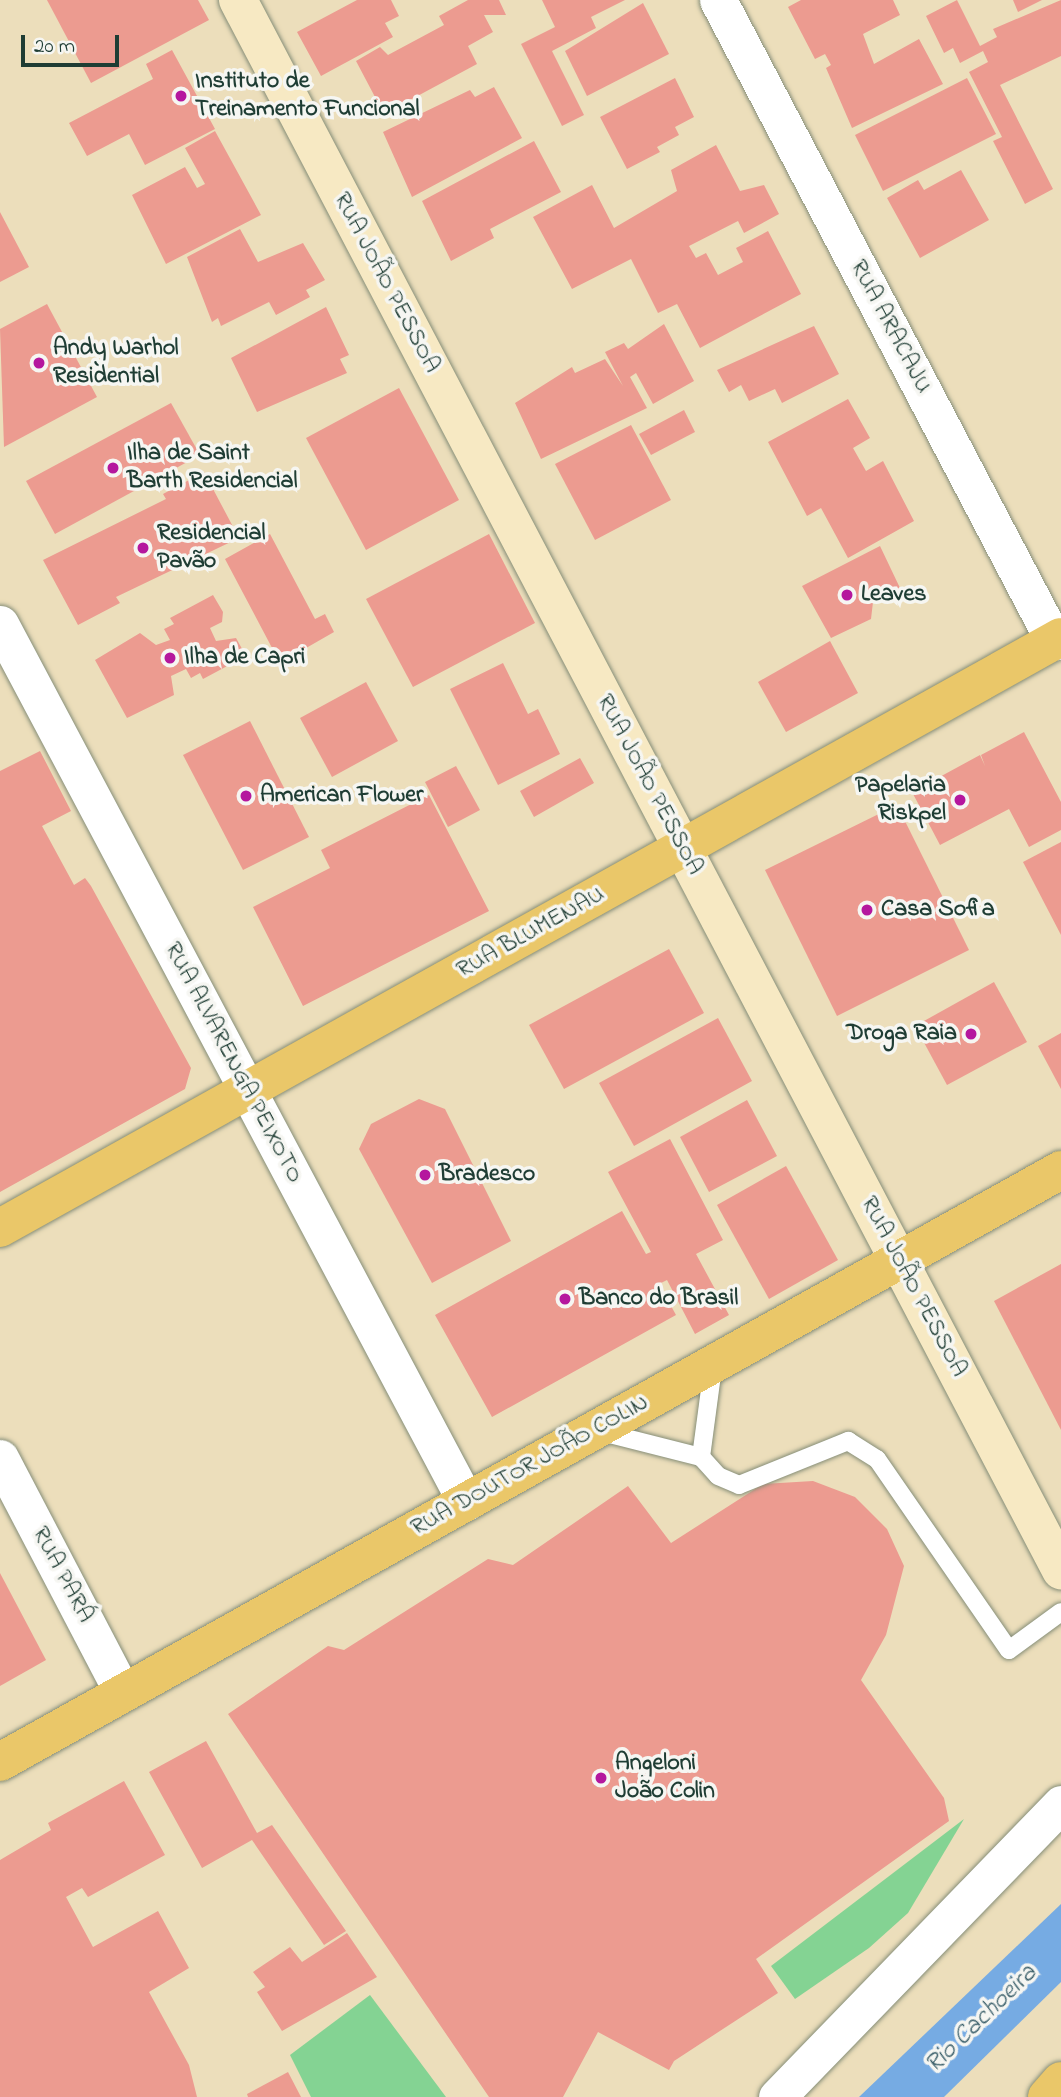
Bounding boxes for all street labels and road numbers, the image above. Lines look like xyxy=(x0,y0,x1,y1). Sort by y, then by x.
street label: RUA JOÃO PESSOA xyxy=(326,188,446,378)
street label: RUA ARACAJU xyxy=(843,255,937,399)
street label: RUA JOÃO PESSOA xyxy=(589,690,709,880)
street label: RUA BLUMENAU xyxy=(452,880,610,986)
street label: RUA ALVARENGA PEIXOTO xyxy=(157,938,309,1188)
street label: RUA JOÃO PESSOA xyxy=(853,1192,973,1382)
street label: RUA DOUTOR JOÃO COLIN xyxy=(406,1389,654,1543)
street label: RUA PARÁ xyxy=(25,1522,99,1628)

